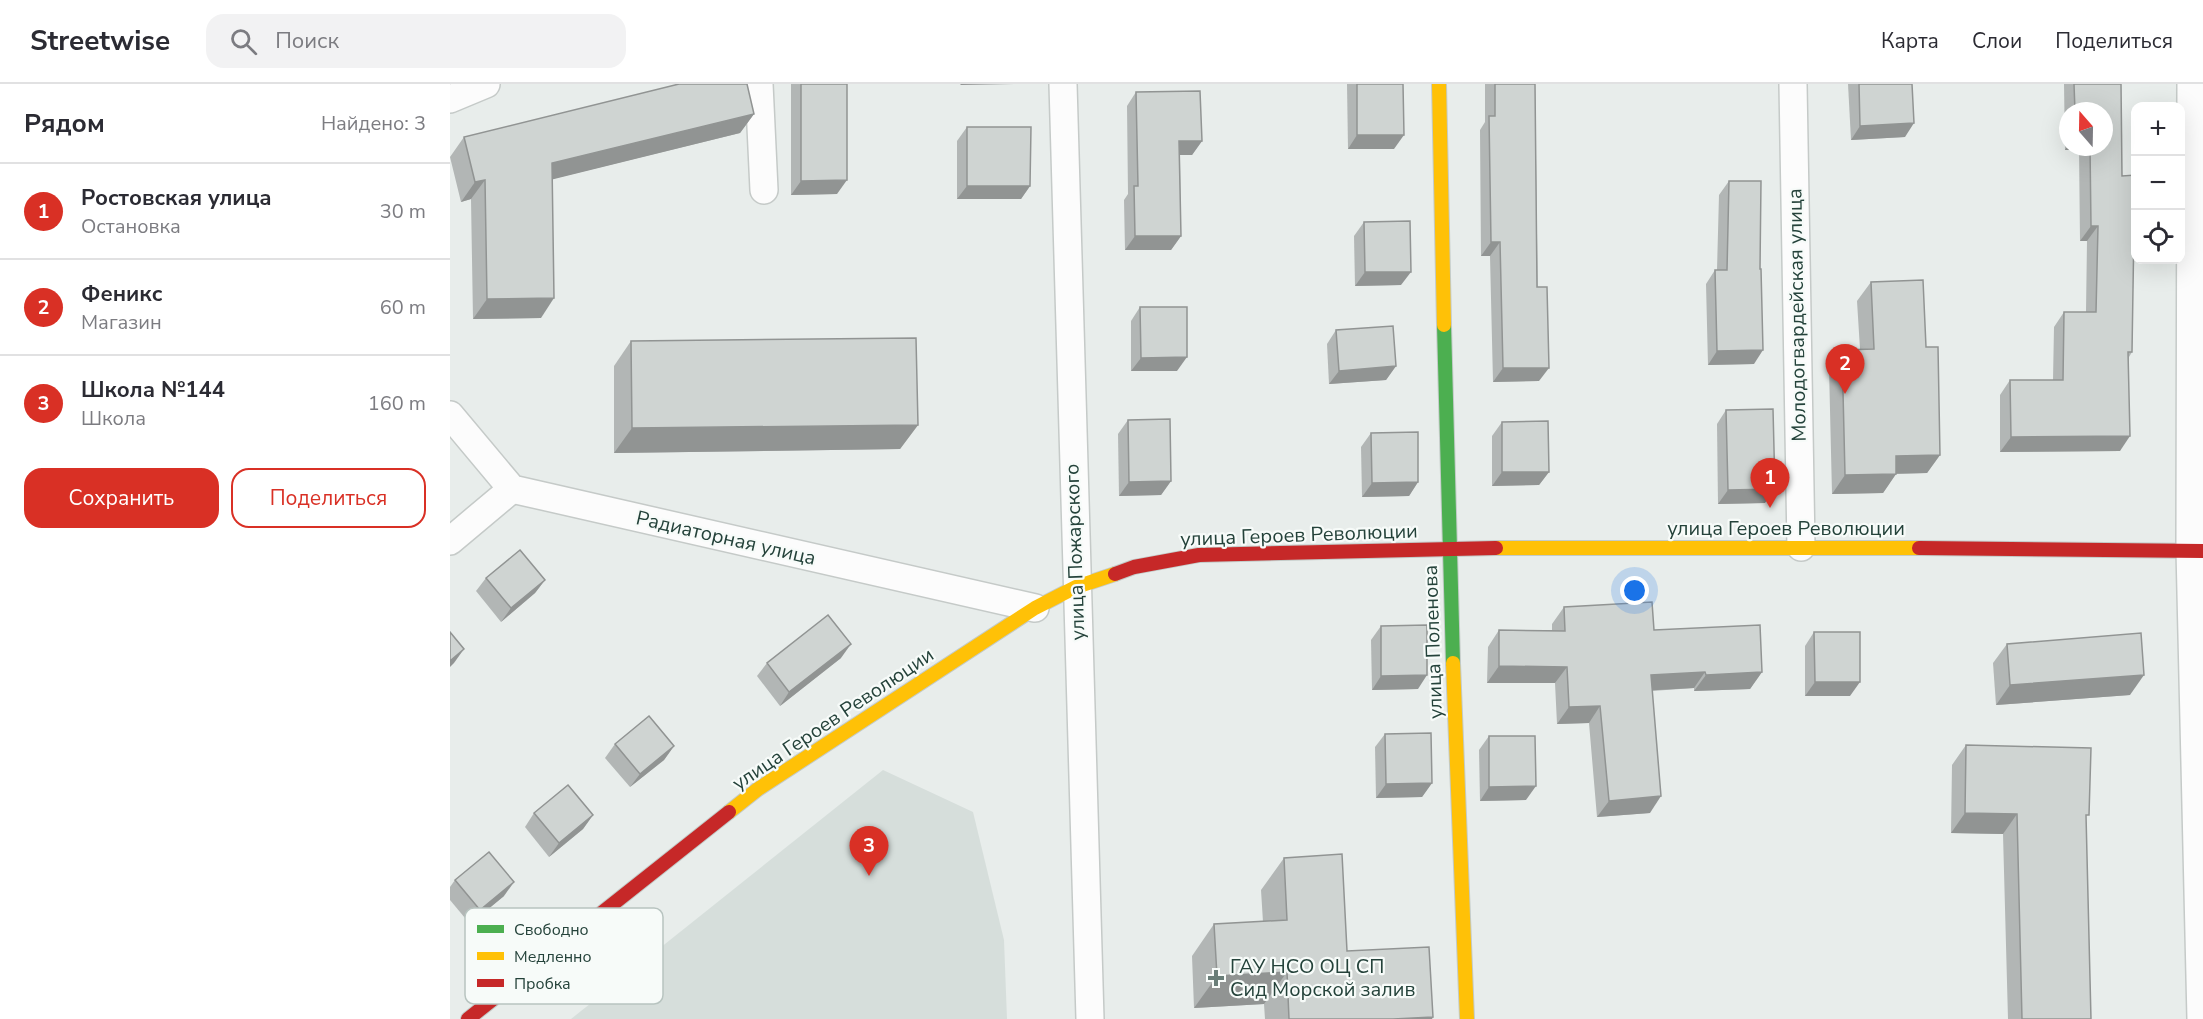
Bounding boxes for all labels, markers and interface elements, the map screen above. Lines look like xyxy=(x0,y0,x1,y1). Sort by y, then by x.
search box xyxy=(206,14,626,68)
text: Streetwise xyxy=(30,22,170,60)
icon: search xyxy=(227,25,260,58)
text: Поиск xyxy=(275,26,339,56)
text: Карта xyxy=(1881,27,1939,55)
text: Слои xyxy=(1972,27,2022,55)
text: Поделиться xyxy=(2055,27,2173,55)
north arrow xyxy=(2059,102,2113,156)
map controls xyxy=(2131,102,2185,264)
button: + xyxy=(2131,102,2185,156)
text: Рядом xyxy=(24,106,105,141)
text: Найдено: 3 xyxy=(321,110,426,137)
button: − xyxy=(2131,156,2185,210)
text: Ростовская улица xyxy=(81,183,272,213)
street label: Молодогвардейская улица xyxy=(1781,188,1813,442)
text: 1 xyxy=(38,198,50,225)
text: 30 m xyxy=(380,198,426,225)
button: locate xyxy=(2131,210,2185,264)
text: Остановка xyxy=(81,213,181,240)
text: Феникс xyxy=(81,279,162,309)
text: 2 xyxy=(38,294,50,321)
text: 60 m xyxy=(380,294,426,321)
text: Магазин xyxy=(81,309,162,336)
pin: 2 xyxy=(1826,344,1864,394)
text: Школа №144 xyxy=(81,375,225,405)
text: 3 xyxy=(38,390,50,417)
text: 160 m xyxy=(368,390,426,417)
text: Школа xyxy=(81,405,146,432)
pin: 1 xyxy=(1750,458,1790,508)
street label: улица Пожарского xyxy=(1058,463,1092,641)
button: Сохранить xyxy=(24,468,219,528)
button: Поделиться xyxy=(231,468,426,528)
street label: Радиаторная улица xyxy=(633,504,819,572)
street label: улица Героев Революции xyxy=(1667,515,1905,542)
street label: улица Героев Революции xyxy=(1180,517,1418,553)
street label: улица Поленова xyxy=(1417,564,1449,720)
your location xyxy=(1620,576,1649,605)
street label: улица Героев Революции xyxy=(727,641,939,797)
pin: 3 xyxy=(850,826,888,876)
legend xyxy=(465,908,663,1004)
text: Свободно xyxy=(514,919,589,941)
text: Медленно xyxy=(514,946,592,968)
place label: ГАУ НСО ОЦ СП Сид Морской залив xyxy=(1230,953,1415,1003)
marker: ГАУ НСО ОЦ СП Сид Морской залив xyxy=(1207,969,1225,987)
text: Пробка xyxy=(514,973,571,995)

